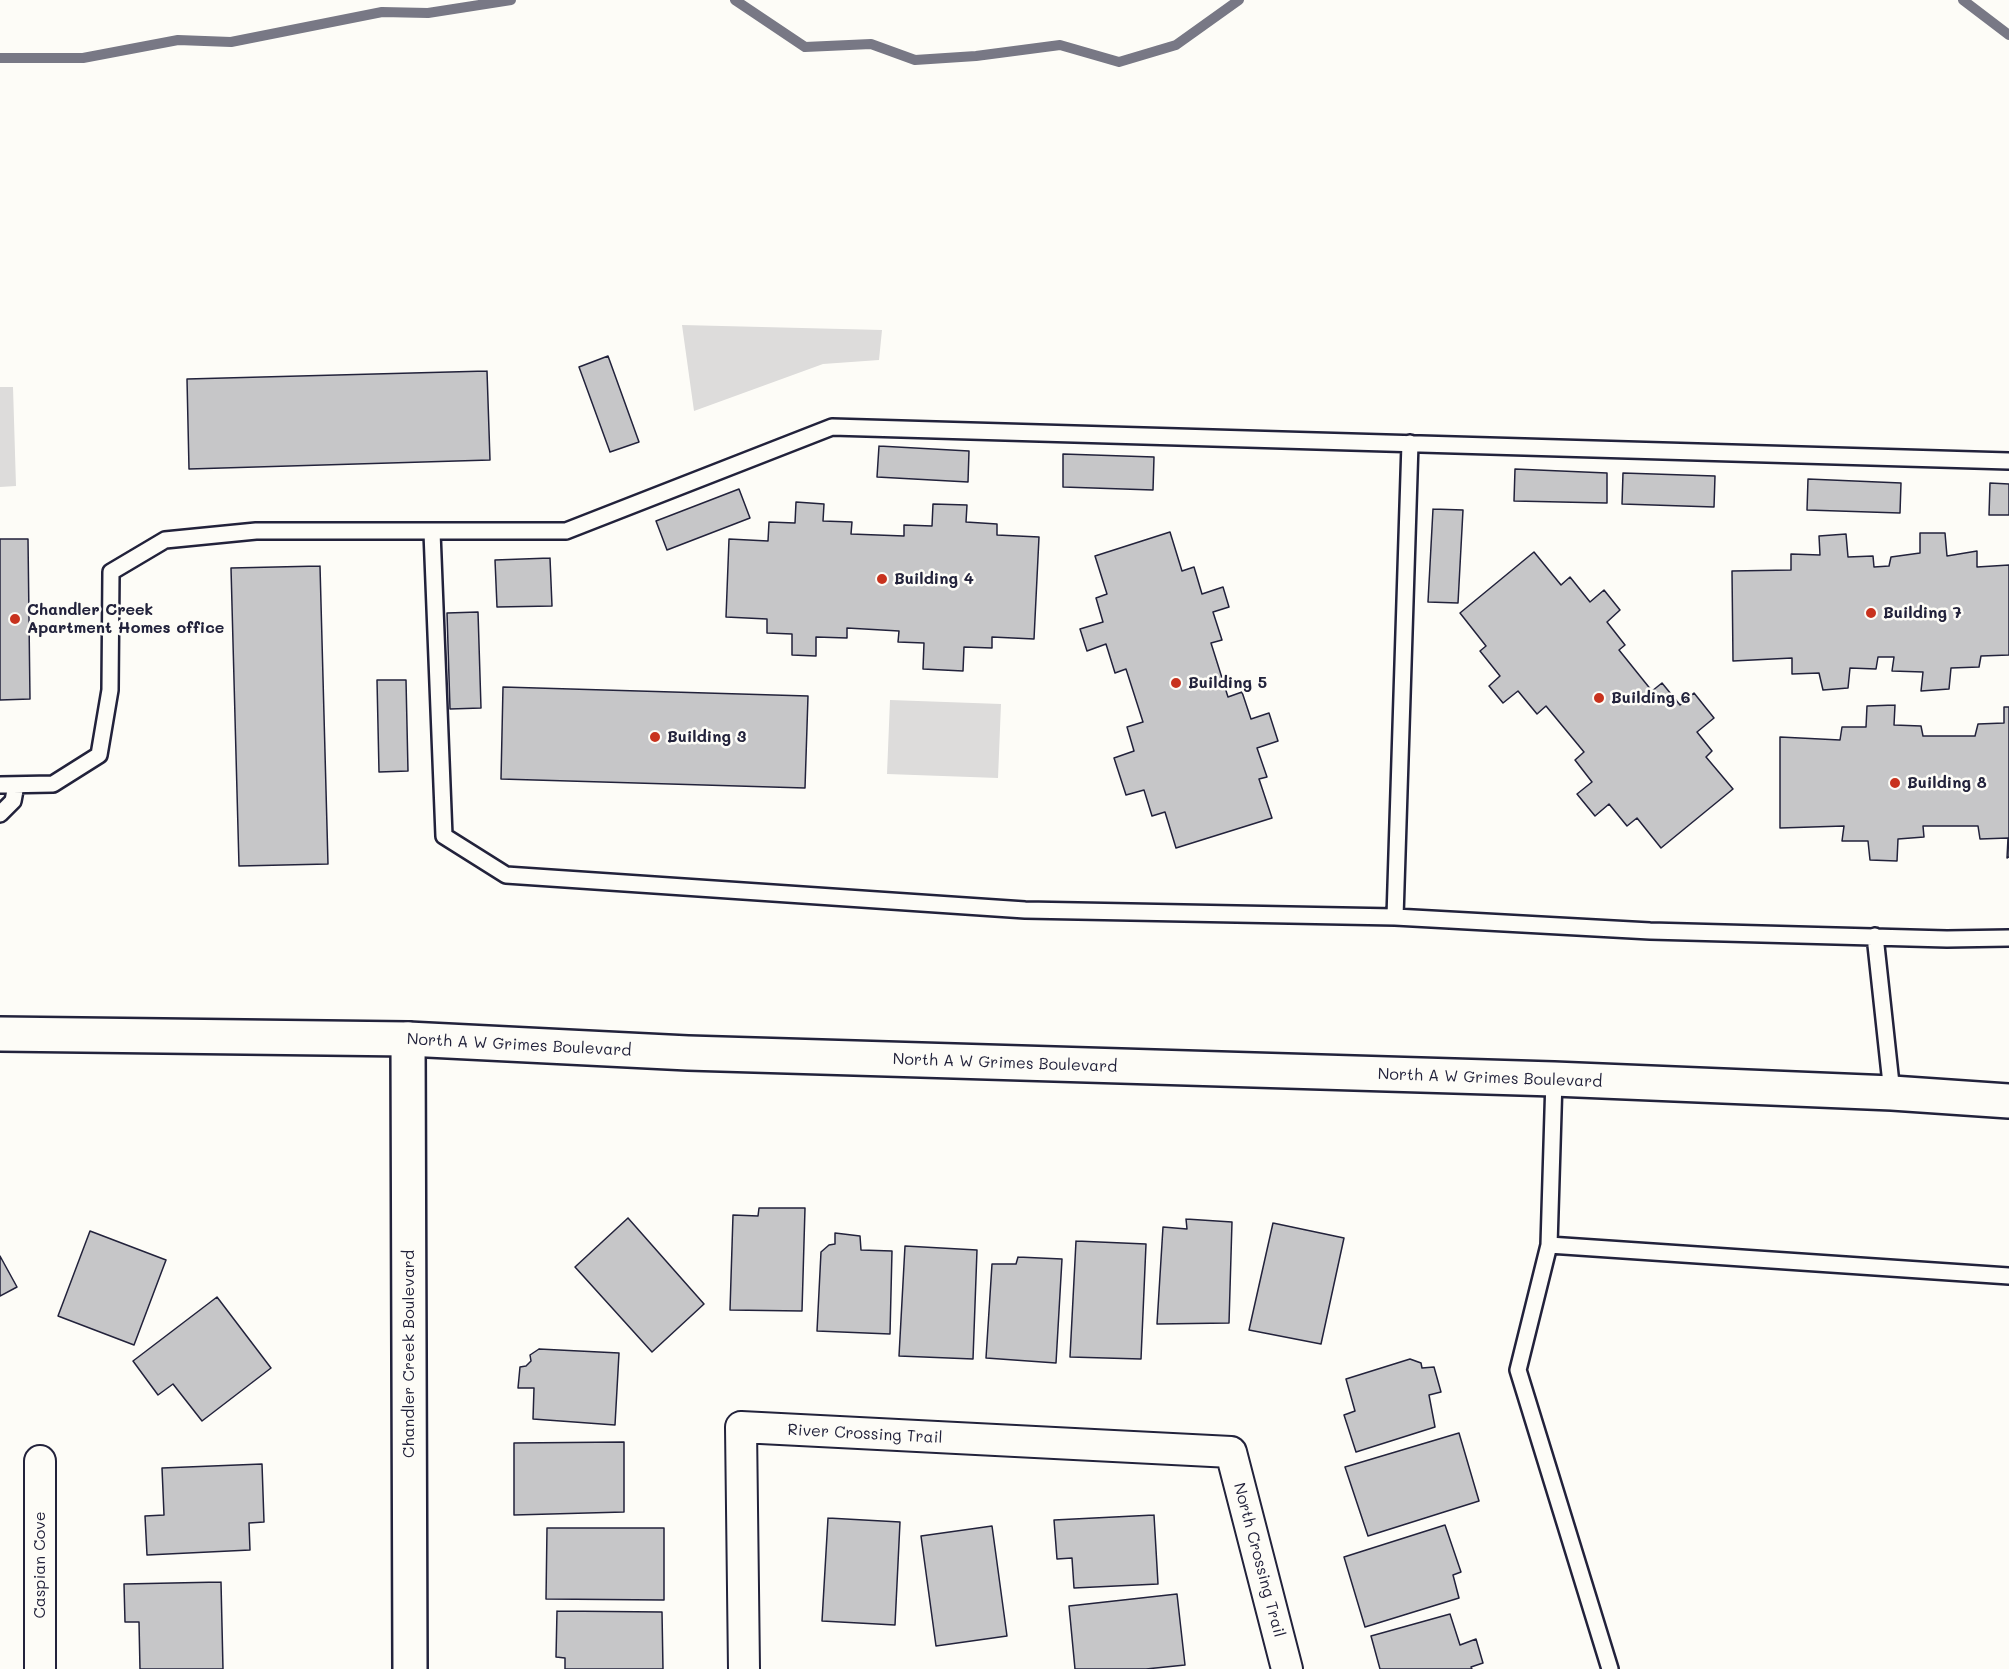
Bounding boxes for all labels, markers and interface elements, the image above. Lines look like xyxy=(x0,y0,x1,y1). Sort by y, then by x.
place label: Building 4 xyxy=(894,569,974,589)
marker: Building 4 xyxy=(875,572,889,586)
place label: Chandler Creek Apartment Homes office xyxy=(27,600,224,638)
place label: Building 7 xyxy=(1883,603,1962,623)
marker: Building 7 xyxy=(1864,606,1878,620)
marker: Chandler Creek Apartment Homes office xyxy=(8,612,22,626)
place label: Building 5 xyxy=(1188,673,1267,693)
marker: Building 5 xyxy=(1169,676,1183,690)
place label: Building 6 xyxy=(1611,688,1690,708)
marker: Building 6 xyxy=(1592,691,1606,705)
place label: Building 3 xyxy=(667,727,746,747)
marker: Building 3 xyxy=(648,730,662,744)
place label: Building 8 xyxy=(1907,773,1987,793)
marker: Building 8 xyxy=(1888,776,1902,790)
street label: North A W Grimes Boulevard xyxy=(406,1030,632,1060)
street label: North A W Grimes Boulevard xyxy=(892,1049,1118,1077)
street label: North A W Grimes Boulevard xyxy=(1377,1064,1603,1092)
street label: Chandler Creek Boulevard xyxy=(399,1250,419,1458)
street label: River Crossing Trail xyxy=(787,1420,943,1448)
street label: North Crossing Trail xyxy=(1229,1481,1289,1639)
street label: Caspian Cove xyxy=(30,1511,50,1619)

